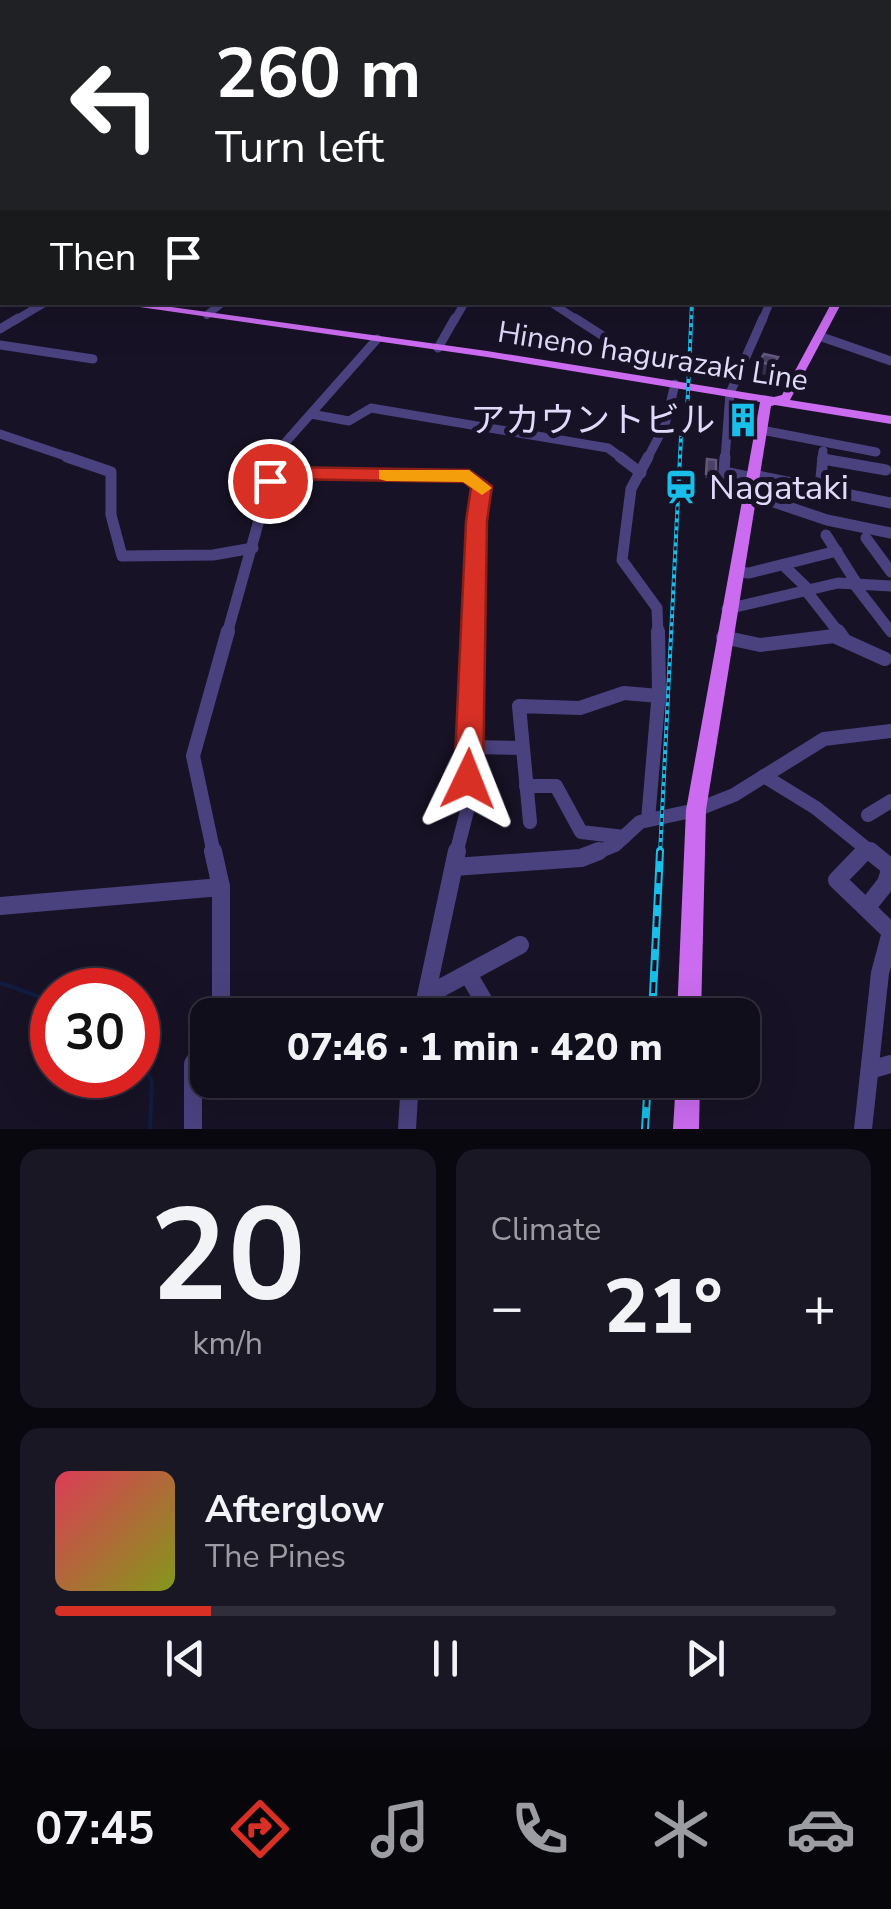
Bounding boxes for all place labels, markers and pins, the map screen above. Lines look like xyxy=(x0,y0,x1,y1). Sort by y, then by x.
place label: アカウントビル xyxy=(470,397,715,444)
building icon: アカウントビル xyxy=(724,401,762,439)
pin xyxy=(228,439,313,524)
place label: Nagataki xyxy=(709,464,849,511)
station icon: Nagataki xyxy=(662,468,700,506)

